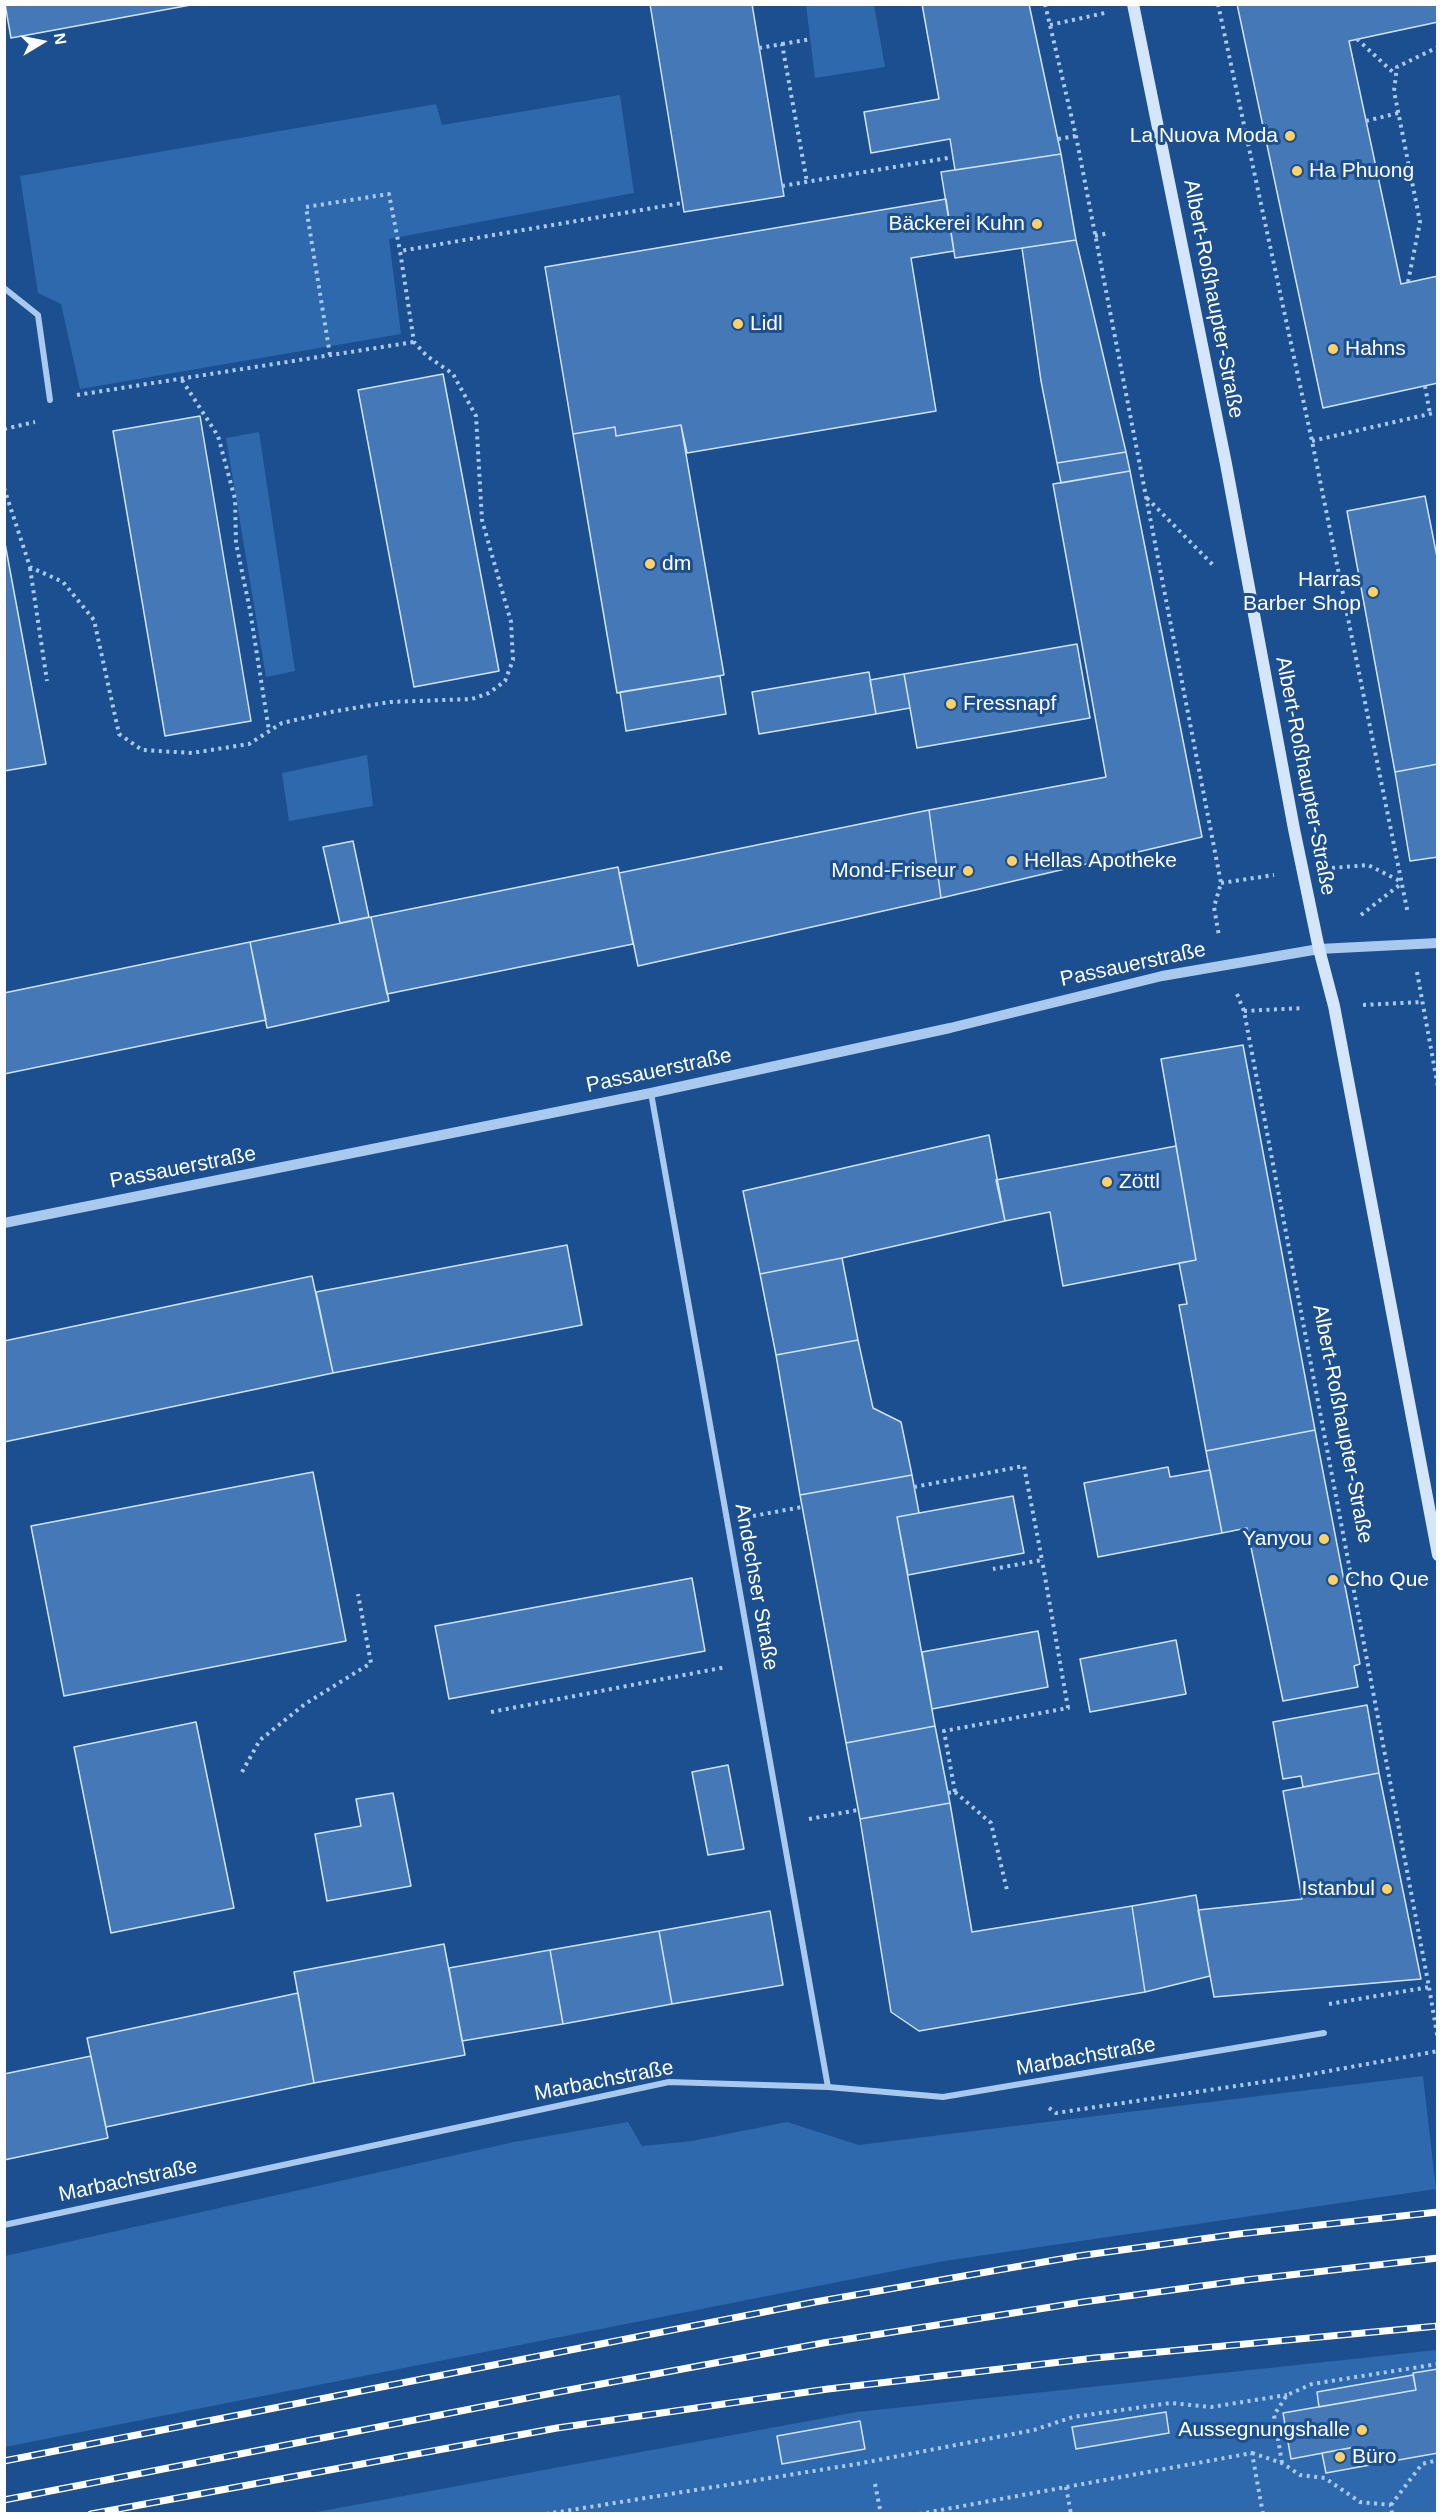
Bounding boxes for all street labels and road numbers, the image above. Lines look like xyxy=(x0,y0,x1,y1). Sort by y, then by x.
street label: Albert-Roßhaupter-Straße xyxy=(1177,177,1249,421)
street label: Albert-Roßhaupter-Straße xyxy=(1269,654,1341,898)
street label: Passauerstraße xyxy=(1058,937,1208,993)
street label: Passauerstraße xyxy=(584,1043,734,1099)
street label: Passauerstraße xyxy=(108,1141,258,1195)
street label: Albert-Roßhaupter-Straße xyxy=(1306,1302,1378,1546)
street label: Andechser Straße xyxy=(729,1501,783,1673)
street label: Marbachstraße xyxy=(1014,2032,1158,2082)
street label: Marbachstraße xyxy=(532,2055,676,2107)
street label: Marbachstraße xyxy=(56,2154,200,2208)

